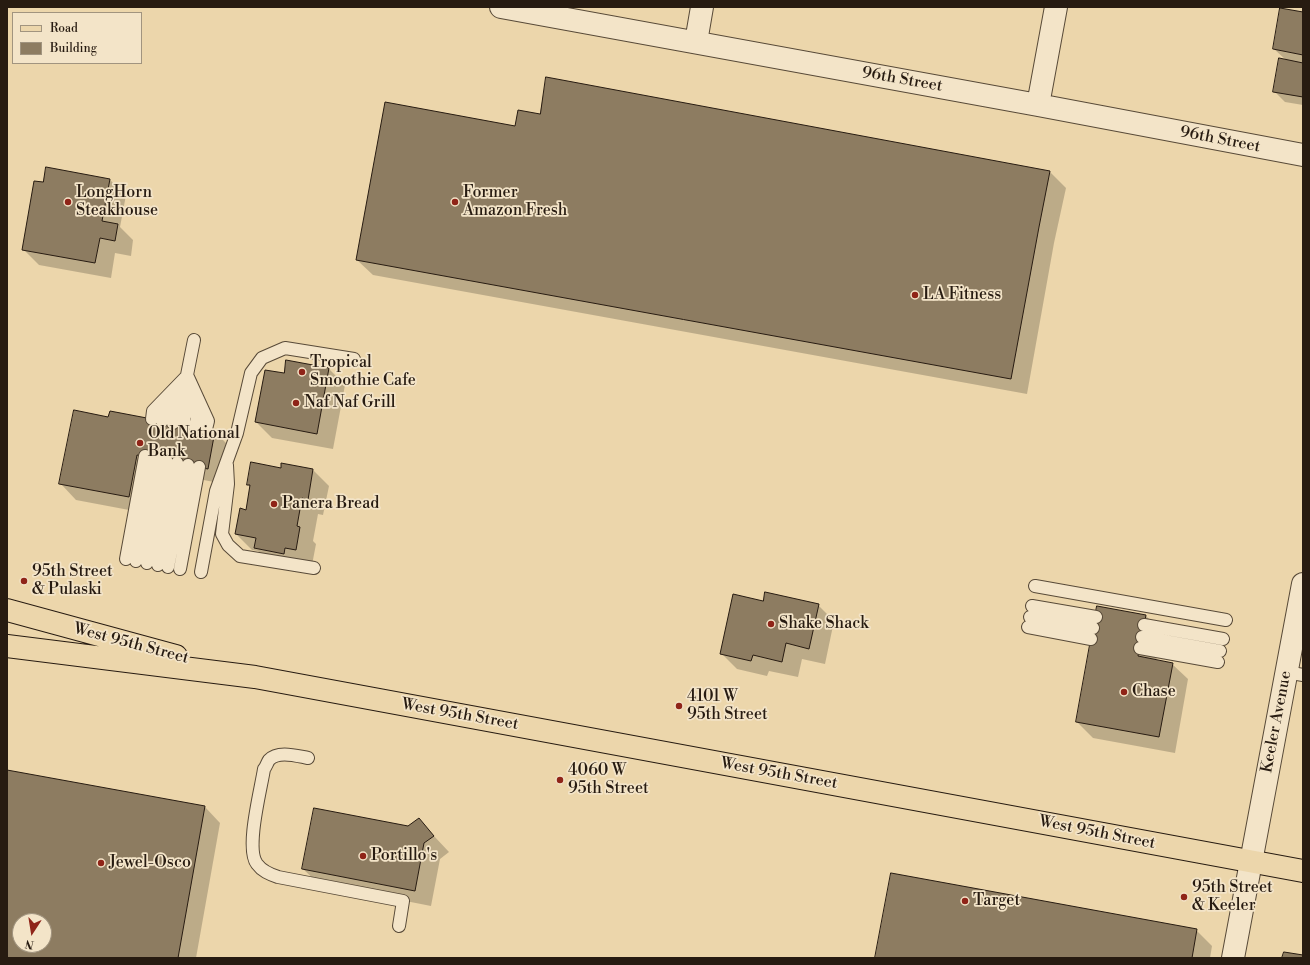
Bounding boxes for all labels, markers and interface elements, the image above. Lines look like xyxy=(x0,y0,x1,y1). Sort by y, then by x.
legend xyxy=(12,12,142,64)
text: Road xyxy=(50,21,78,36)
text: Building xyxy=(50,41,97,56)
street label: 96th Street xyxy=(860,63,944,97)
street label: 96th Street xyxy=(1178,123,1262,157)
place label: LongHorn Steakhouse xyxy=(76,183,158,221)
place label: Former Amazon Fresh xyxy=(463,183,567,221)
marker: LongHorn Steakhouse xyxy=(63,197,73,207)
marker: Former Amazon Fresh xyxy=(450,197,460,207)
place label: LA Fitness xyxy=(923,285,1001,305)
marker: LA Fitness xyxy=(910,290,920,300)
place label: Tropical Smoothie Cafe xyxy=(310,353,416,391)
marker: Tropical Smoothie Cafe xyxy=(297,367,307,377)
place label: Naf Naf Grill xyxy=(304,393,395,413)
marker: Naf Naf Grill xyxy=(291,398,301,408)
place label: Old National Bank xyxy=(148,424,240,462)
marker: Old National Bank xyxy=(135,438,145,448)
place label: Panera Bread xyxy=(282,494,379,514)
marker: Panera Bread xyxy=(269,499,279,509)
place label: 95th Street & Pulaski xyxy=(32,562,113,600)
marker: 95th Street & Pulaski xyxy=(19,576,29,586)
place label: Shake Shack xyxy=(779,614,869,634)
street label: West 95th Street xyxy=(71,619,191,669)
marker: Shake Shack xyxy=(766,619,776,629)
street label: Keeler Avenue xyxy=(1258,669,1296,775)
place label: Chase xyxy=(1132,682,1176,702)
place label: 4101 W 95th Street xyxy=(687,687,768,725)
marker: Chase xyxy=(1119,687,1129,697)
street label: West 95th Street xyxy=(400,695,520,735)
marker: 4101 W 95th Street xyxy=(674,701,684,711)
street label: West 95th Street xyxy=(719,754,839,794)
place label: 4060 W 95th Street xyxy=(568,761,649,799)
marker: 4060 W 95th Street xyxy=(555,775,565,785)
street label: West 95th Street xyxy=(1037,812,1157,854)
place label: Portillo's xyxy=(371,846,437,866)
marker: Portillo's xyxy=(358,851,368,861)
place label: Jewel-Osco xyxy=(109,853,191,873)
marker: Jewel-Osco xyxy=(96,858,106,868)
place label: 95th Street & Keeler xyxy=(1192,878,1273,916)
place label: Target xyxy=(973,891,1020,911)
marker: 95th Street & Keeler xyxy=(1179,892,1189,902)
marker: Target xyxy=(960,896,970,906)
north arrow xyxy=(12,913,52,953)
text: N xyxy=(24,936,35,952)

